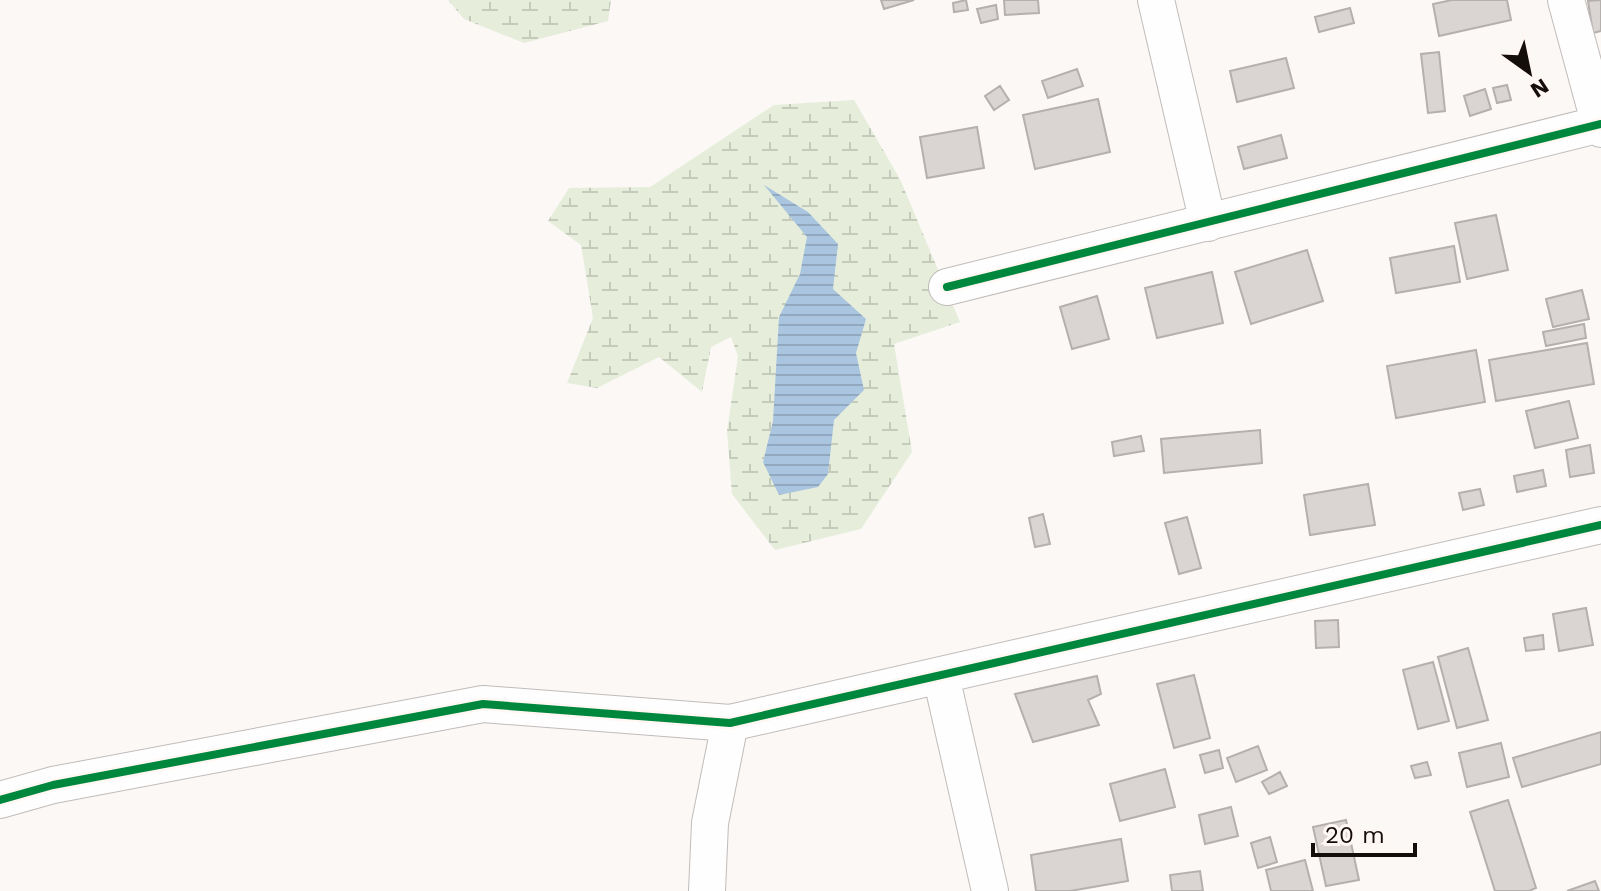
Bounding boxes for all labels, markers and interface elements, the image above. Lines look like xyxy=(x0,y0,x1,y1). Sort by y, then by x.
north arrow xyxy=(1489,32,1569,112)
text: N xyxy=(1526,73,1553,103)
scale bar xyxy=(1313,807,1415,857)
text: 20 m xyxy=(1325,821,1385,849)

